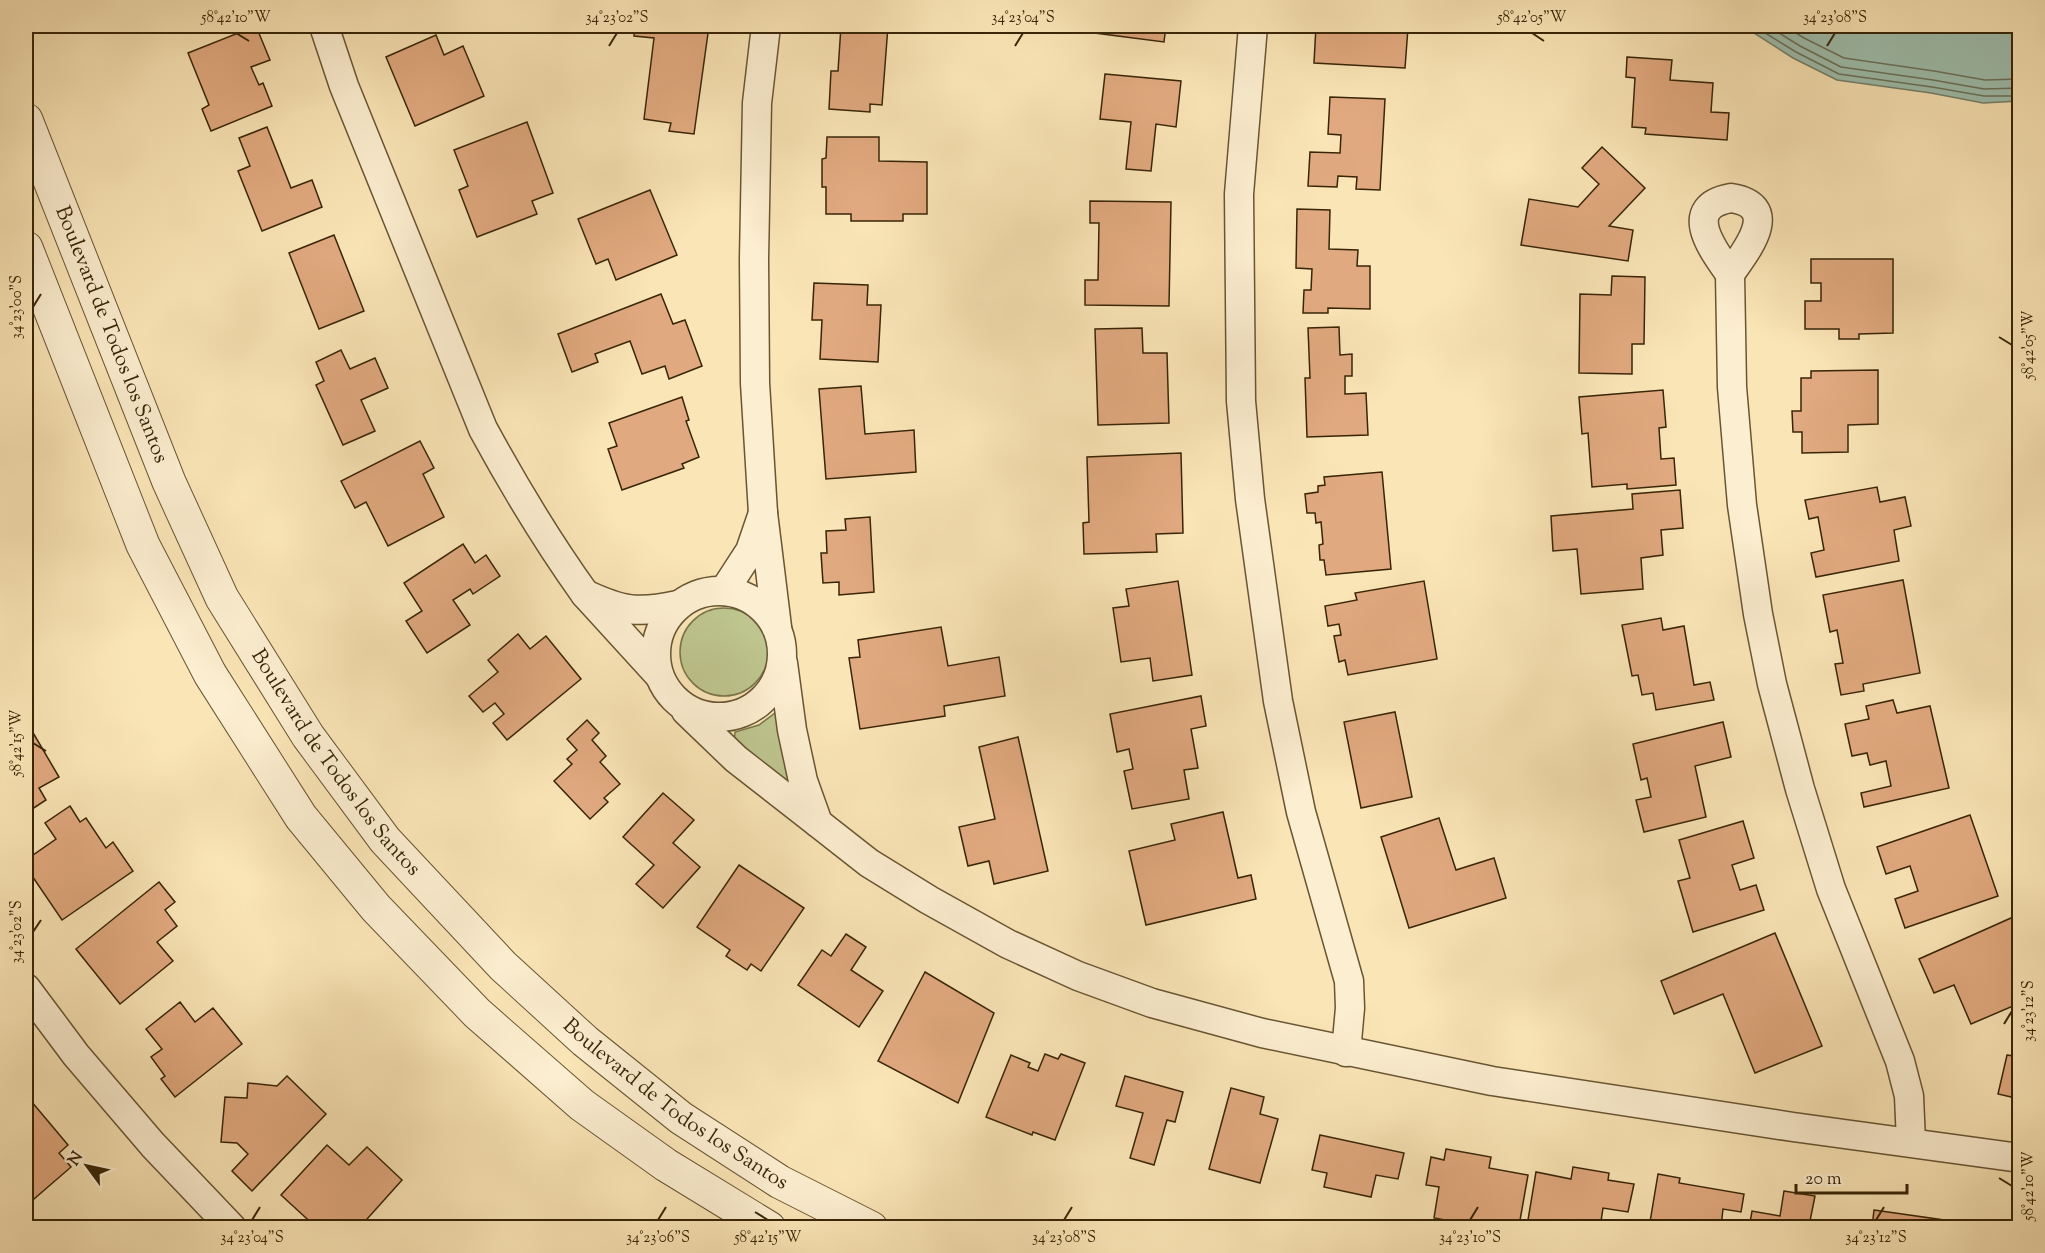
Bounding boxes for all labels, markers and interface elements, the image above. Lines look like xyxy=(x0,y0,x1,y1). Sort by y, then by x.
text: 58°42'10"W xyxy=(200,8,271,29)
text: 34°23'02"S xyxy=(585,8,649,29)
text: 34°23'04"S xyxy=(991,8,1055,29)
text: 58°42'05"W xyxy=(1496,8,1567,29)
text: 34°23'08"S xyxy=(1803,8,1867,29)
street label: Boulevard de Todos los Santos xyxy=(47,202,175,468)
text: 34°23'00"S xyxy=(7,275,28,339)
text: 58°42'05"W xyxy=(2019,310,2040,381)
street label: Boulevard de Todos los Santos xyxy=(243,644,427,883)
text: 58°42'15"W xyxy=(7,709,28,778)
text: 34°23'02"S xyxy=(7,900,28,964)
text: 34°23'12"S xyxy=(2019,980,2040,1042)
street label: Boulevard de Todos los Santos xyxy=(555,1012,793,1198)
north arrow xyxy=(57,1136,117,1196)
text: N xyxy=(63,1147,90,1171)
text: 58°42'10"W xyxy=(2019,1151,2040,1222)
scale bar xyxy=(1796,1157,1907,1195)
text: 20 m xyxy=(1805,1167,1842,1193)
text: 34°23'04"S xyxy=(220,1228,284,1249)
text: 34°23'06"S xyxy=(626,1228,690,1249)
text: 58°42'15"W xyxy=(733,1228,802,1249)
text: 34°23'08"S xyxy=(1032,1228,1096,1249)
text: 34°23'10"S xyxy=(1439,1228,1501,1249)
text: 34°23'12"S xyxy=(1845,1228,1907,1249)

